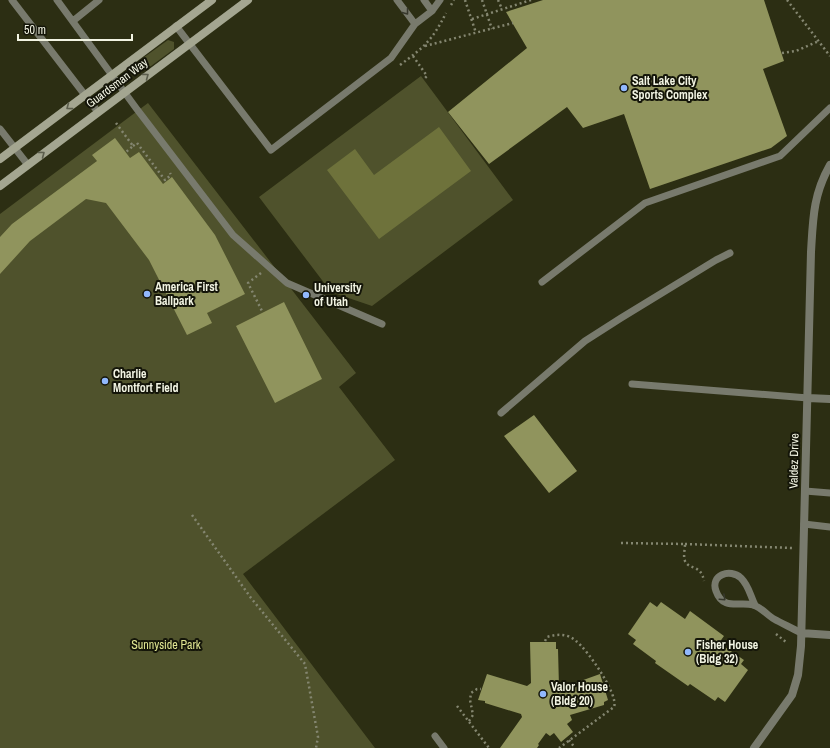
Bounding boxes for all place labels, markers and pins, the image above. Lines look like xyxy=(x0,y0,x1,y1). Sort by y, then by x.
place label: Salt Lake City Sports Complex xyxy=(632,73,708,103)
marker: Salt Lake City Sports Complex xyxy=(619,83,629,93)
place label: America First Ballpark xyxy=(155,279,219,309)
place label: University of Utah xyxy=(314,280,362,310)
marker: America First Ballpark xyxy=(142,289,152,299)
marker: University of Utah xyxy=(301,290,311,300)
place label: Charlie Montfort Field xyxy=(113,366,179,396)
marker: Charlie Montfort Field xyxy=(100,376,110,386)
place label: Fisher House (Bldg 32) xyxy=(696,637,759,667)
marker: Fisher House (Bldg 32) xyxy=(683,647,693,657)
place label: Valor House (Bldg 20) xyxy=(551,679,608,709)
marker: Valor House (Bldg 20) xyxy=(538,689,548,699)

